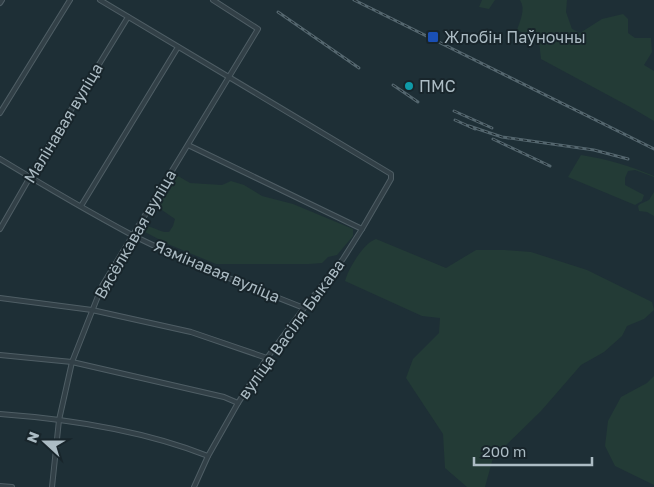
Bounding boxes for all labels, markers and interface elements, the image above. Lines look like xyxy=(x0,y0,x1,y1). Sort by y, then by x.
place label: Жлобін Паўночны xyxy=(444,27,586,47)
marker: Жлобін Паўночны xyxy=(426,30,440,44)
street label: Малінавая вуліца xyxy=(19,59,107,187)
place label: ПМС xyxy=(419,76,456,96)
marker: ПМС xyxy=(403,80,415,92)
street label: Вясёлкавая вуліца xyxy=(90,166,180,302)
street label: Язмінавая вуліца xyxy=(151,235,283,307)
street label: вуліца Васіля Быкава xyxy=(234,255,348,403)
north arrow xyxy=(20,417,70,467)
text: N xyxy=(23,429,42,445)
scale bar xyxy=(474,434,592,466)
text: 200 m xyxy=(482,442,526,460)

